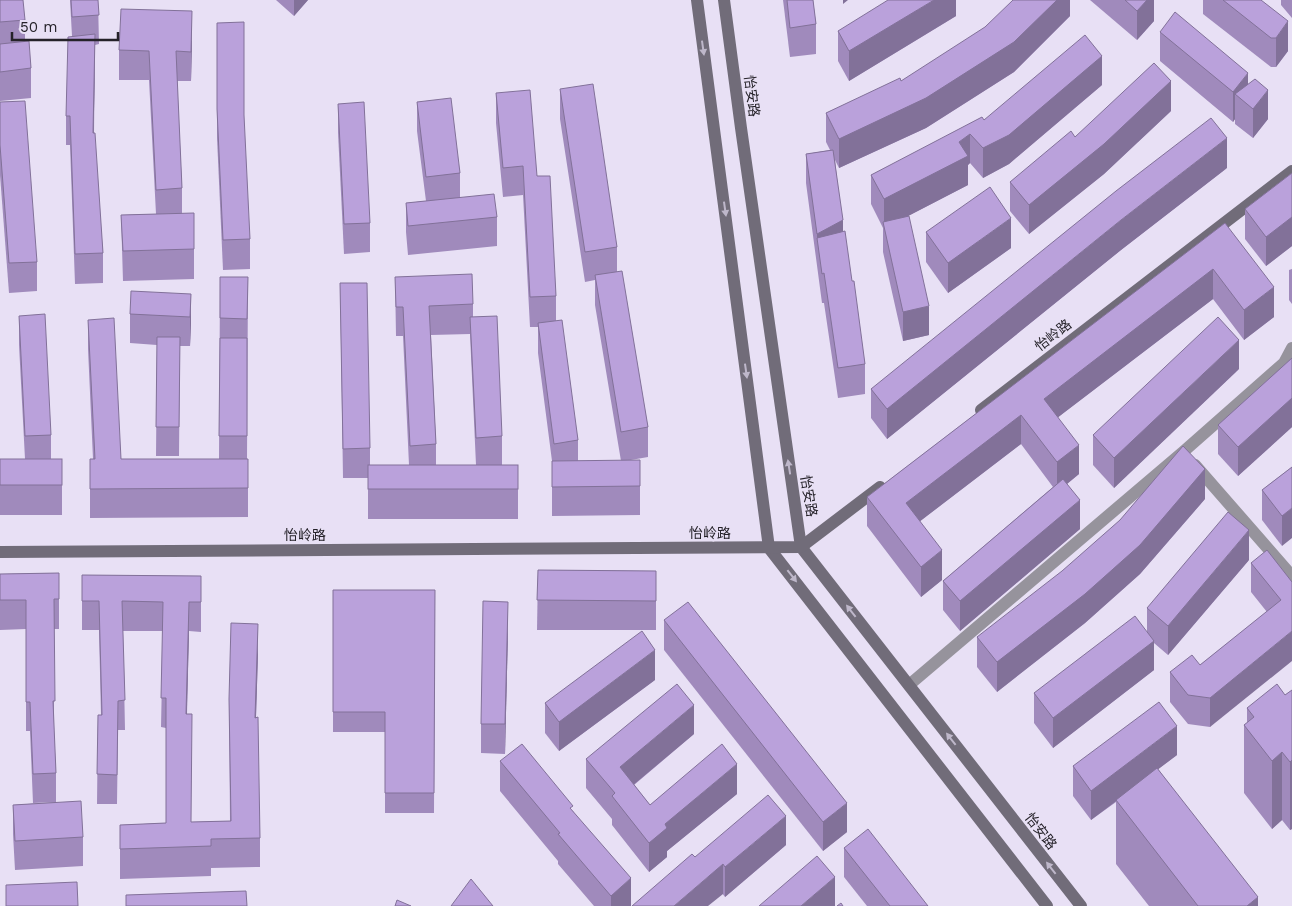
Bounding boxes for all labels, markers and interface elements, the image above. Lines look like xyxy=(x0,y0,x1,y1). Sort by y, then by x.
scale bar xyxy=(12,10,119,42)
text: 50 m xyxy=(20,18,57,36)
one-way arrow xyxy=(699,41,707,57)
street label: 怡安路 xyxy=(742,74,762,118)
one-way arrow xyxy=(721,202,729,218)
street label: 怡岭路 xyxy=(1032,316,1074,354)
one-way arrow xyxy=(742,363,750,379)
one-way arrow xyxy=(785,458,793,474)
street label: 怡安路 xyxy=(798,474,820,518)
street label: 怡岭路 xyxy=(689,525,731,541)
street label: 怡岭路 xyxy=(284,527,326,543)
one-way arrow xyxy=(786,569,797,582)
one-way arrow xyxy=(846,604,856,618)
one-way arrow xyxy=(945,733,956,746)
street label: 怡安路 xyxy=(1022,810,1060,852)
one-way arrow xyxy=(1045,861,1056,874)

